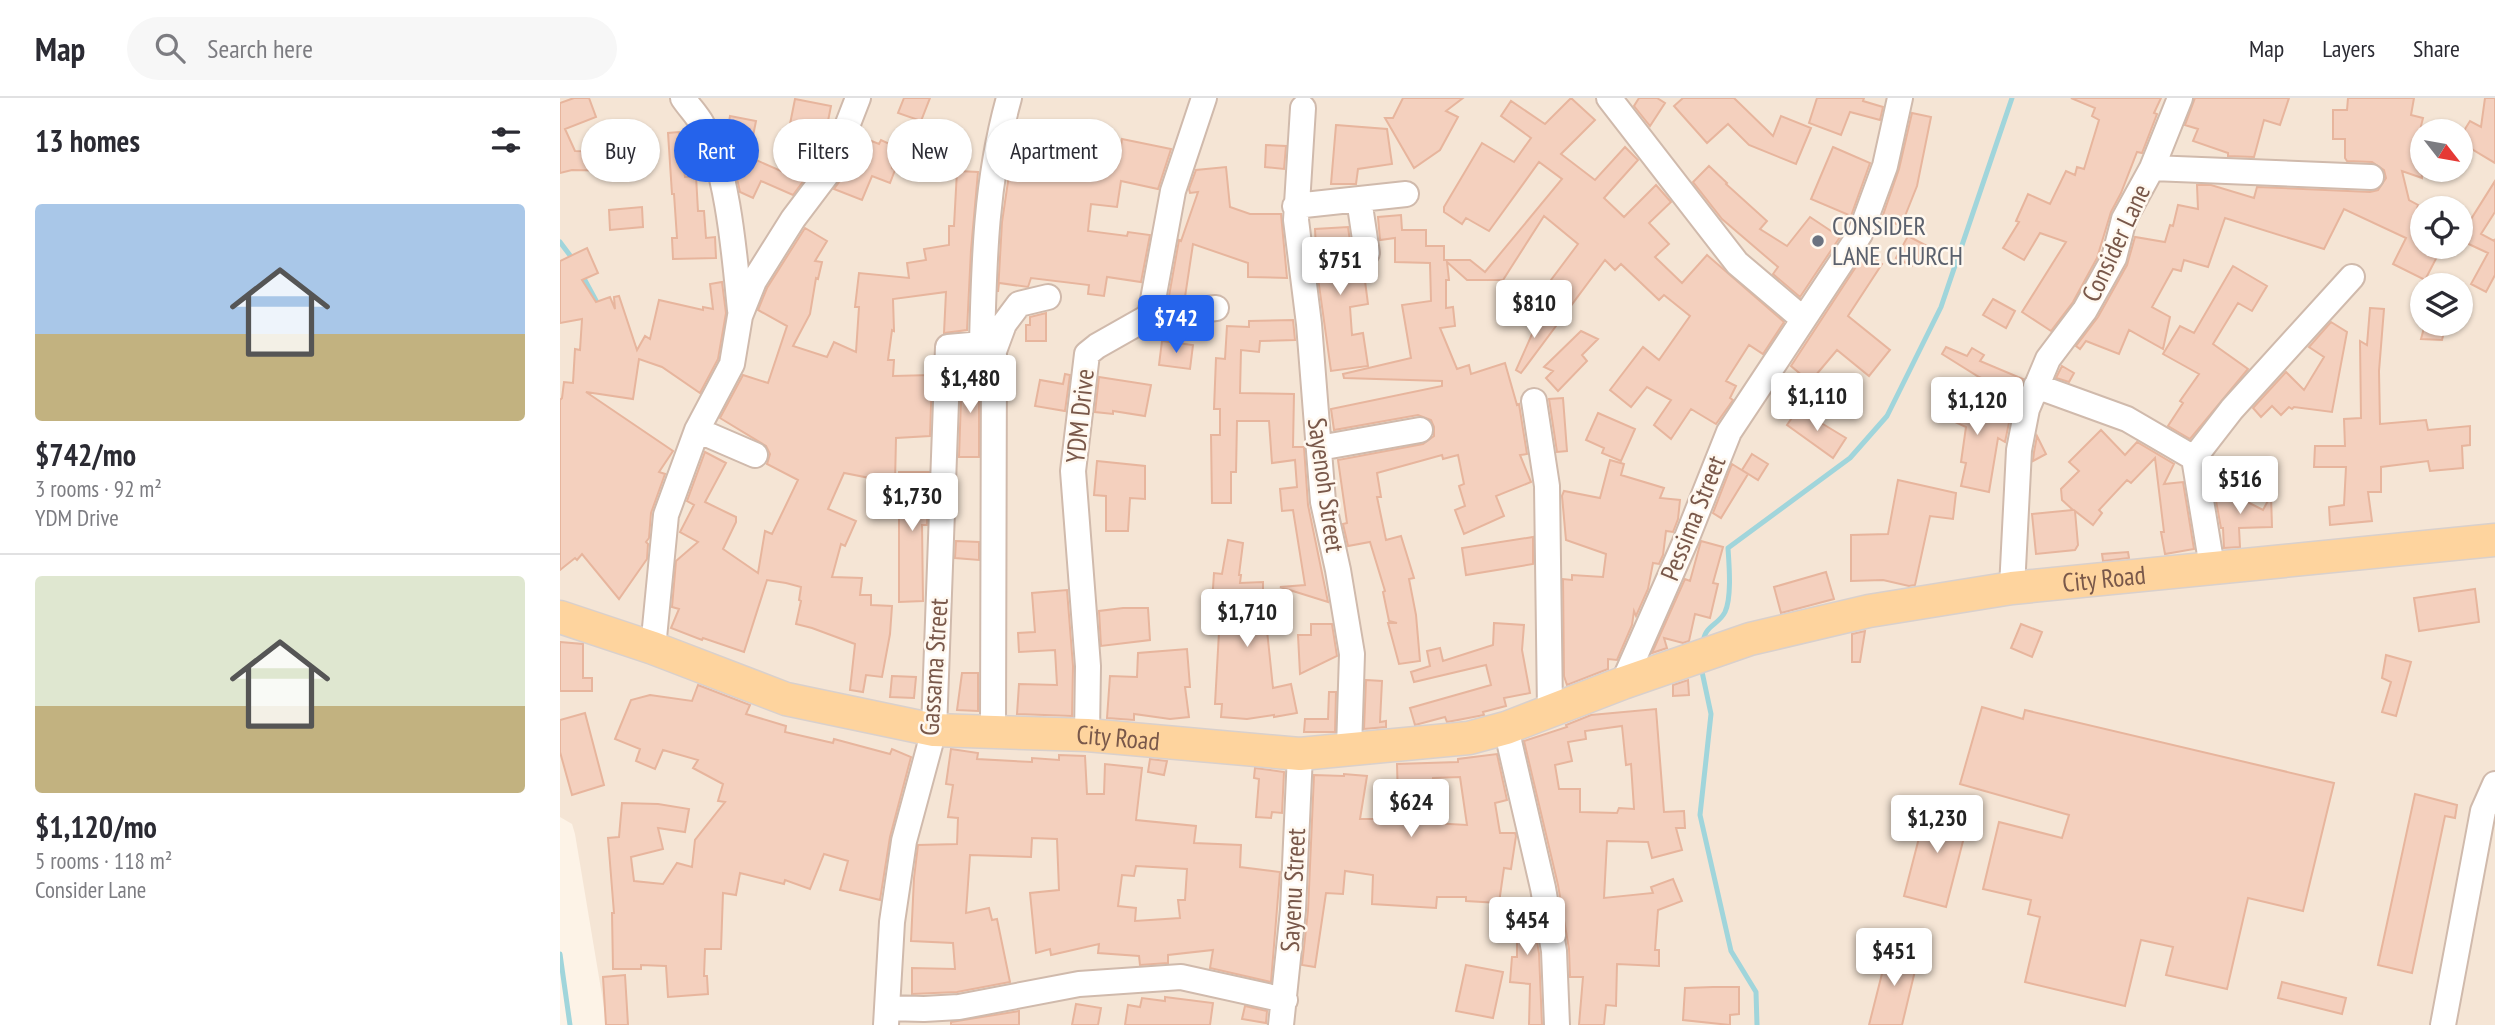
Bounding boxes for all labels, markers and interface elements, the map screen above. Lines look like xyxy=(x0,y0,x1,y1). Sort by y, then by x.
search box xyxy=(127,17,617,80)
text: Map xyxy=(35,27,85,70)
icon: search xyxy=(151,29,189,67)
text: Search here xyxy=(207,32,313,65)
text: Map xyxy=(2249,33,2284,64)
text: Layers xyxy=(2322,33,2375,64)
text: Share xyxy=(2413,33,2460,64)
chip: Buy xyxy=(581,119,660,182)
chip: Rent xyxy=(674,119,759,182)
chip: Filters xyxy=(773,119,873,182)
chip: New xyxy=(887,119,972,182)
chip: Apartment xyxy=(986,119,1122,182)
north arrow xyxy=(2410,119,2473,182)
map controls xyxy=(2410,119,2473,336)
text: 13 homes xyxy=(35,121,140,160)
icon: filters xyxy=(487,121,525,159)
street label: Consider Lane xyxy=(2074,179,2157,307)
button: locate xyxy=(2410,196,2473,259)
place label: CONSIDER LANE CHURCH xyxy=(1832,209,1963,272)
marker: CONSIDER LANE CHURCH xyxy=(1810,233,1826,249)
pin: $751 xyxy=(1299,238,1381,297)
text: $751 xyxy=(1318,245,1362,274)
icon: home xyxy=(217,249,343,375)
button: layers xyxy=(2410,273,2473,336)
pin: $810 xyxy=(1493,280,1575,340)
text: $810 xyxy=(1512,288,1556,317)
pin: $742 xyxy=(1135,296,1217,355)
text: $742 xyxy=(1154,303,1198,332)
pin: $1,480 xyxy=(913,356,1027,415)
text: $1,480 xyxy=(940,363,1000,392)
street label: YDM Drive xyxy=(1058,367,1101,465)
pin: $1,110 xyxy=(1760,374,1874,433)
pin: $1,120 xyxy=(1920,378,2034,437)
text: $1,110 xyxy=(1787,381,1847,410)
text: $1,120 xyxy=(1947,385,2007,414)
street label: Sayenoh Street xyxy=(1301,416,1352,554)
text: $742/mo xyxy=(35,435,136,474)
street label: Pessima Street xyxy=(1653,451,1732,585)
pin: $516 xyxy=(2199,456,2281,516)
text: $516 xyxy=(2218,464,2262,493)
text: 3 rooms · 92 m² xyxy=(35,474,162,503)
pin: $1,730 xyxy=(855,474,969,533)
text: $1,730 xyxy=(882,481,942,510)
text: YDM Drive xyxy=(35,503,119,532)
street label: City Road xyxy=(2061,558,2147,599)
pin: $1,710 xyxy=(1190,589,1304,649)
street label: Gassama Street xyxy=(912,597,955,737)
text: $1,710 xyxy=(1217,597,1277,626)
icon: home xyxy=(217,621,343,747)
street label: City Road xyxy=(1076,718,1161,757)
pin: $624 xyxy=(1370,780,1452,839)
text: $624 xyxy=(1389,787,1433,816)
pin: $1,230 xyxy=(1880,796,1994,855)
text: $1,230 xyxy=(1907,803,1967,832)
text: $1,120/mo xyxy=(35,807,157,846)
street label: Sayenu Street xyxy=(1273,827,1312,953)
text: 5 rooms · 118 m² xyxy=(35,846,172,875)
text: Consider Lane xyxy=(35,875,146,904)
pin: $454 xyxy=(1486,898,1568,957)
text: $454 xyxy=(1505,905,1549,934)
pin: $451 xyxy=(1853,928,1935,988)
text: $451 xyxy=(1872,936,1916,965)

